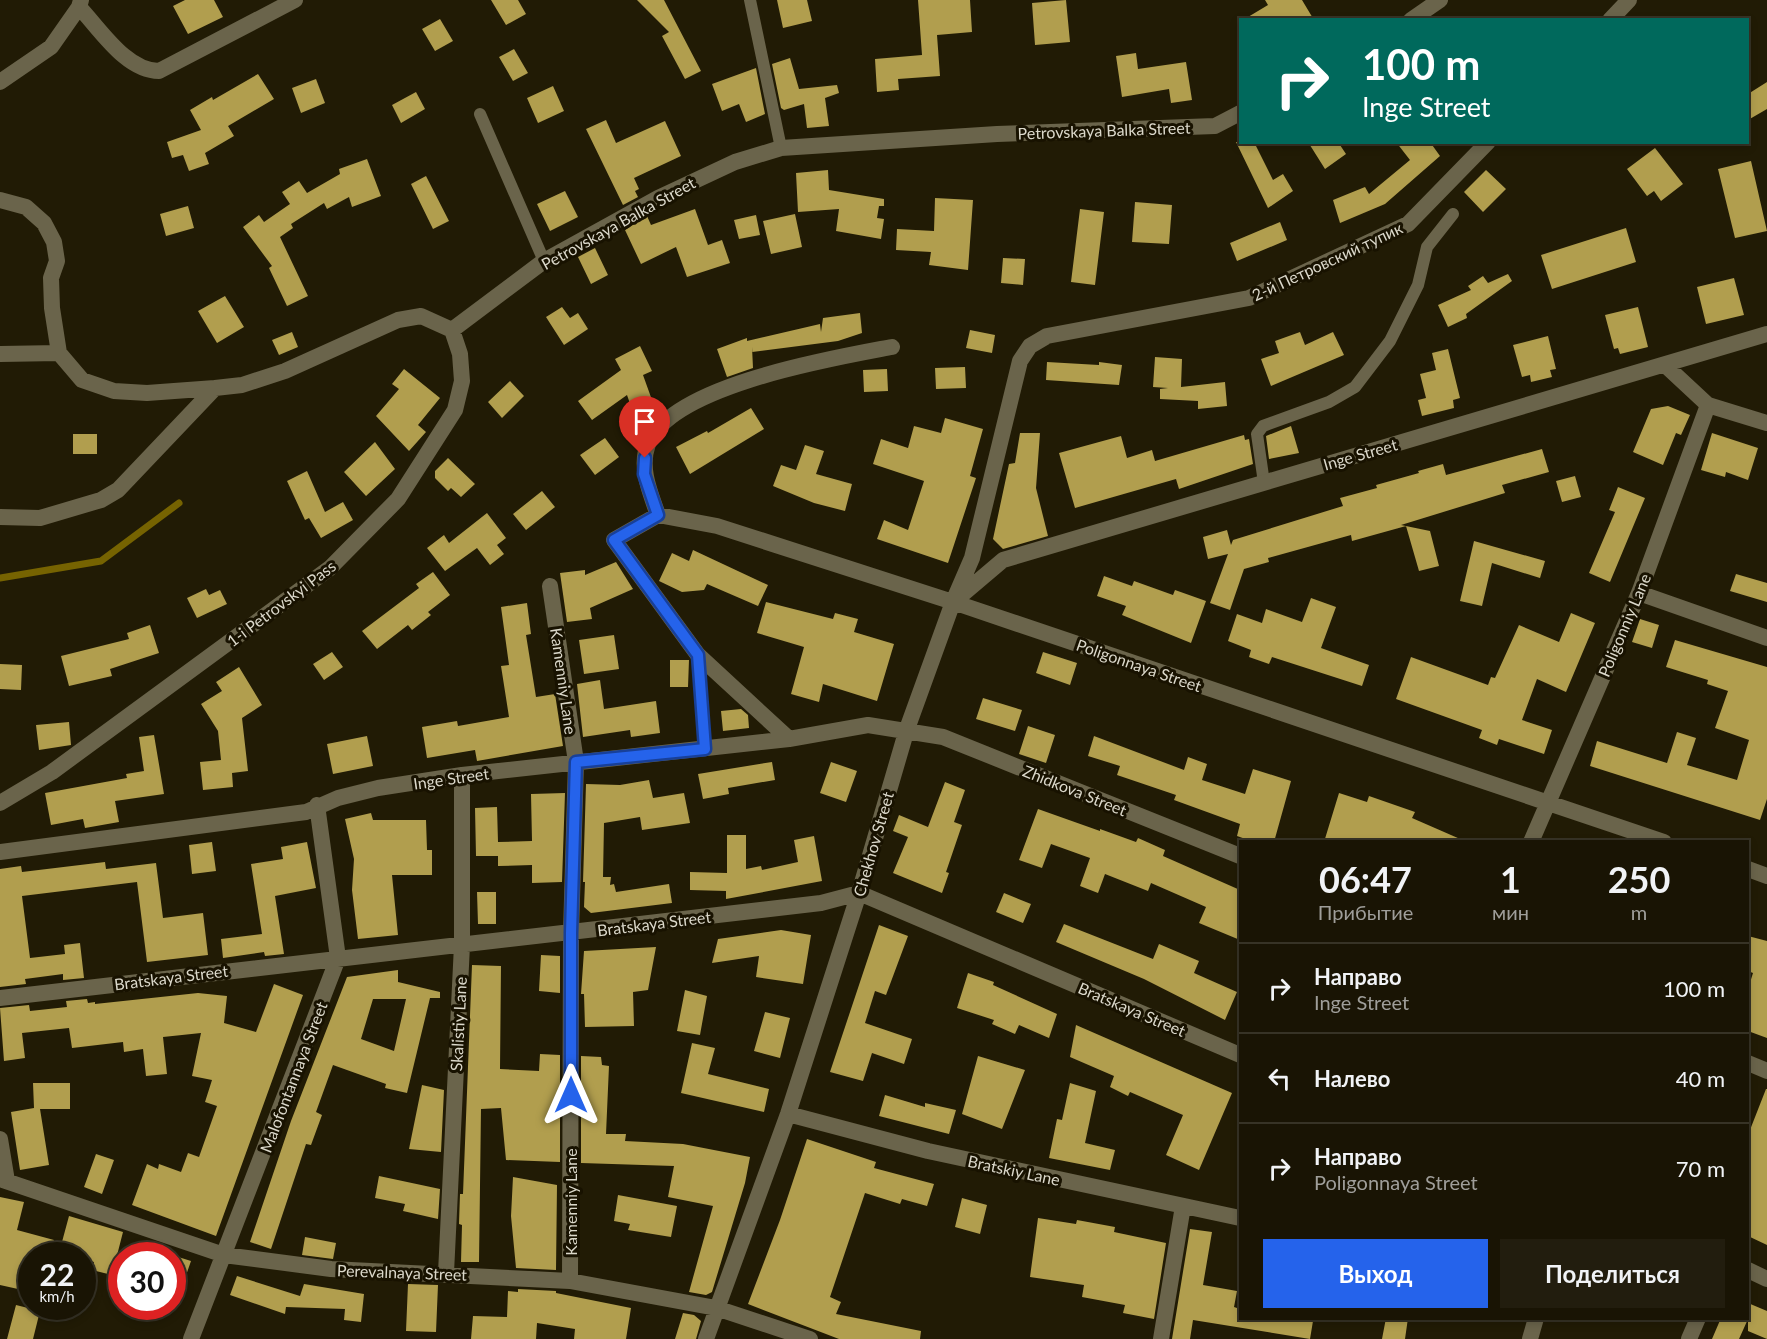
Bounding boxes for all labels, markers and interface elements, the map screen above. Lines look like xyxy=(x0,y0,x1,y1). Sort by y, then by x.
text: 100 m xyxy=(1362,39,1480,89)
icon: right xyxy=(1263,42,1341,120)
text: Inge Street xyxy=(1362,90,1491,123)
street label: Petrovskaya Balka Street xyxy=(1017,117,1191,143)
street label: Petrovskaya Balka Street xyxy=(538,173,698,273)
street label: 2-й Петровский тупик xyxy=(1249,217,1406,304)
pin xyxy=(619,396,670,458)
icon: arrive xyxy=(628,405,661,438)
street label: Inge Street xyxy=(1321,434,1399,474)
street label: 1-i Petrovskyi Pass xyxy=(223,556,339,650)
street label: Poligonniy Lane xyxy=(1594,571,1654,679)
street label: Kamenniy Lane xyxy=(547,627,581,735)
street label: Poligonnaya Street xyxy=(1074,635,1204,695)
street label: Zhidkova Street xyxy=(1020,761,1130,820)
street label: Inge Street xyxy=(412,763,490,793)
street label: Chekhov Street xyxy=(849,789,897,899)
text: 06:47 xyxy=(1319,857,1412,901)
text: 1 xyxy=(1500,857,1521,901)
text: 250 xyxy=(1608,857,1670,901)
text: Прибытие xyxy=(1318,900,1413,924)
text: мин xyxy=(1492,900,1529,924)
text: m xyxy=(1631,900,1647,924)
street label: Bratskaya Street xyxy=(596,907,712,939)
street label: Bratskaya Street xyxy=(113,961,229,993)
text: Направо xyxy=(1314,963,1402,990)
icon: right xyxy=(1263,972,1296,1005)
text: 100 m xyxy=(1663,975,1725,1002)
street label: Skalistiy Lane xyxy=(446,976,470,1072)
street label: Bratskaya Street xyxy=(1076,978,1189,1040)
text: Inge Street xyxy=(1314,990,1409,1014)
street label: Malofontannaya Street xyxy=(255,999,331,1155)
icon: left xyxy=(1263,1062,1296,1095)
position arrow xyxy=(539,1063,603,1127)
text: Налево xyxy=(1314,1065,1390,1092)
text: 40 m xyxy=(1676,1065,1725,1092)
text: Направо xyxy=(1314,1143,1402,1170)
street label: Kamenniy Lane xyxy=(561,1148,580,1256)
street label: Bratskiy Lane xyxy=(966,1151,1062,1189)
icon: right xyxy=(1263,1152,1296,1185)
text: 70 m xyxy=(1676,1155,1725,1182)
text: Poligonnaya Street xyxy=(1314,1170,1478,1194)
button: Выход xyxy=(1263,1239,1488,1308)
button: Поделиться xyxy=(1500,1239,1725,1308)
speed limit sign: 30 xyxy=(108,1242,186,1320)
text: 22 xyxy=(40,1256,74,1292)
street label: Perevalnaya Street xyxy=(337,1260,468,1284)
text: km/h xyxy=(39,1287,75,1305)

